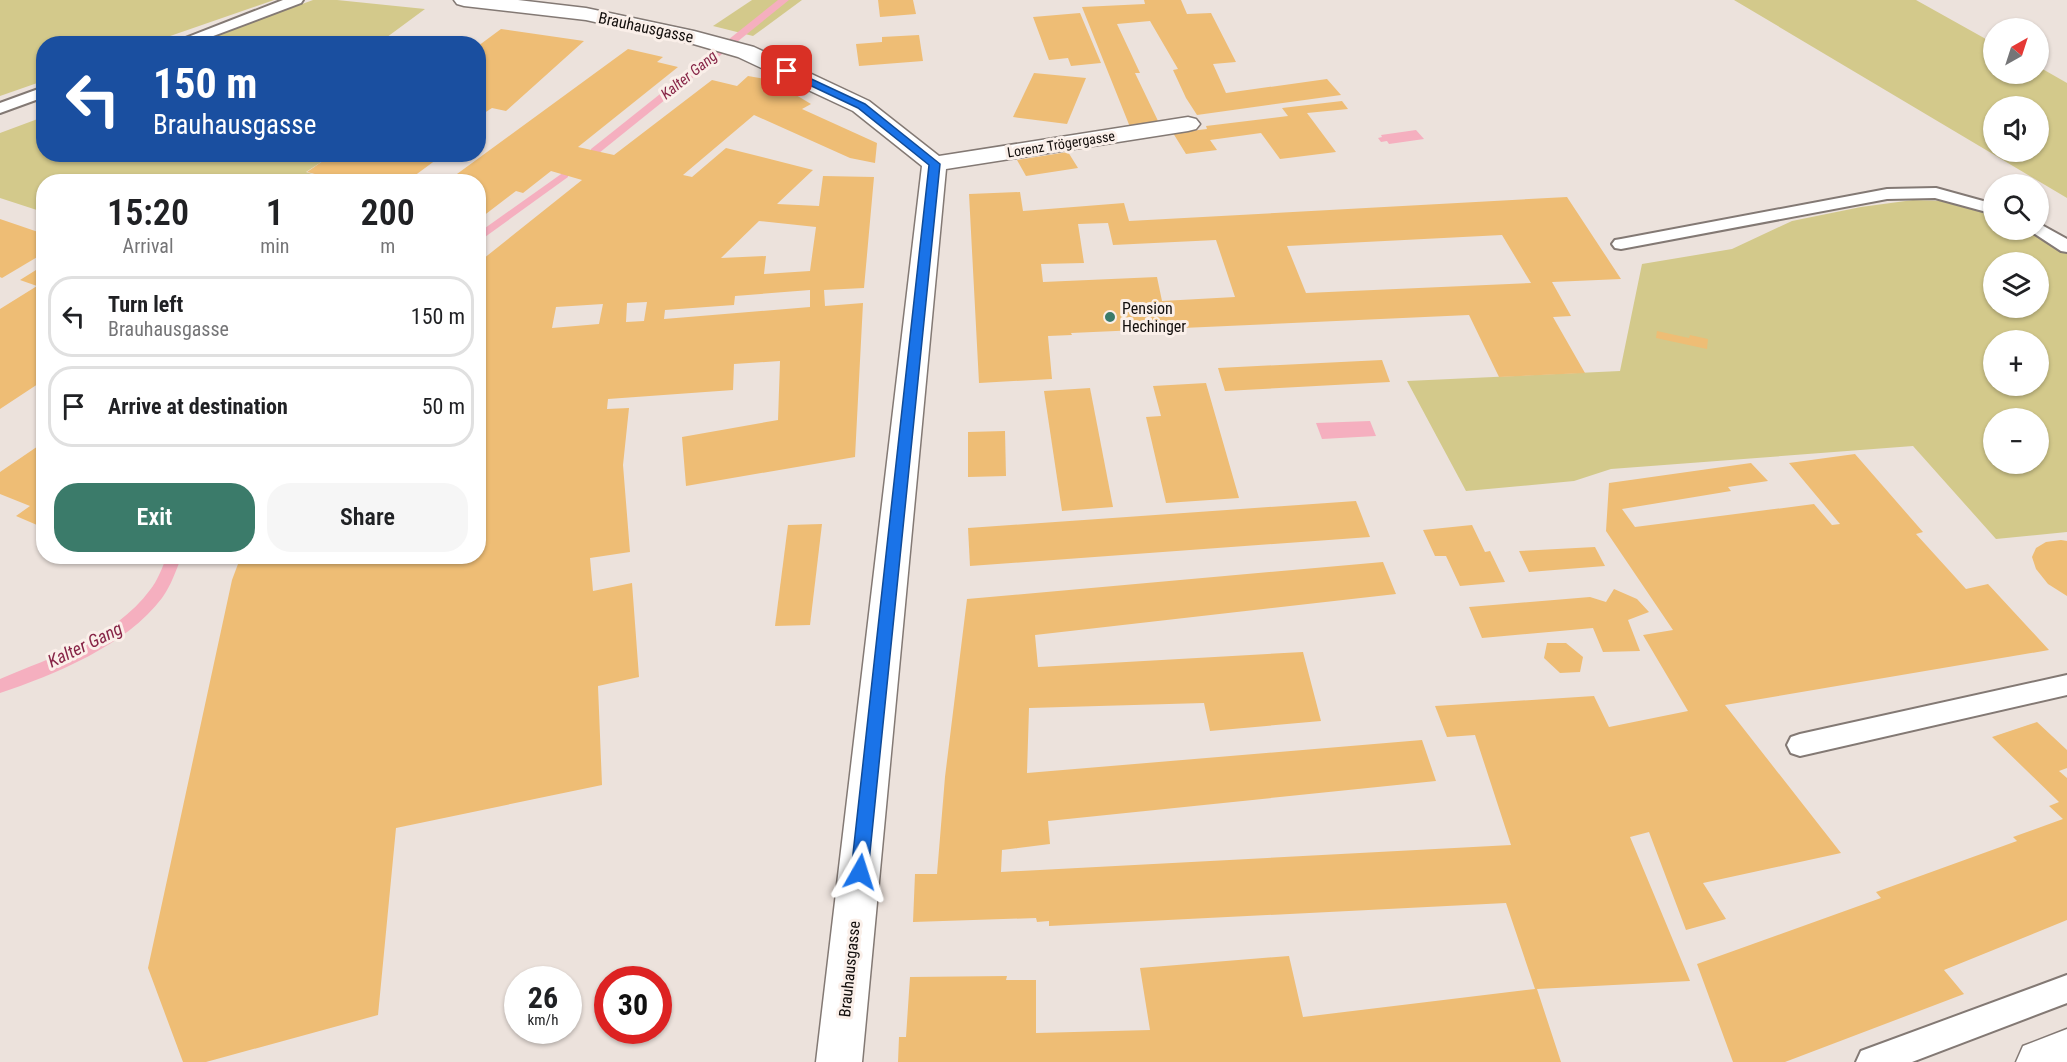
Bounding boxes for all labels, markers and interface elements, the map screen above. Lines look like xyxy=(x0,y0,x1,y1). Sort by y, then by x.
street label: Brauhausgasse xyxy=(597,8,695,47)
north arrow xyxy=(1983,18,2049,84)
map controls xyxy=(1983,18,2049,474)
pin xyxy=(761,45,812,96)
water label: Kalter Gang xyxy=(657,47,721,103)
icon: arrive xyxy=(770,54,803,87)
text: 150 m xyxy=(153,59,258,108)
icon: left xyxy=(54,60,132,138)
button: sound xyxy=(1983,96,2049,162)
text: Brauhausgasse xyxy=(153,109,316,141)
street label: Lorenz Trögergasse xyxy=(1006,128,1116,160)
button: search xyxy=(1983,174,2049,240)
text: 15:20 xyxy=(107,192,189,234)
text: 1 xyxy=(266,192,284,234)
text: 200 xyxy=(361,192,415,234)
text: Arrival xyxy=(123,234,174,258)
text: min xyxy=(260,234,289,258)
text: m xyxy=(380,234,395,258)
button: layers xyxy=(1983,252,2049,318)
text: Turn left xyxy=(108,292,183,317)
place label: Pension Hechinger xyxy=(1122,299,1186,336)
icon: left xyxy=(57,300,90,333)
text: 150 m xyxy=(411,304,465,329)
marker: Pension Hechinger xyxy=(1103,310,1117,324)
text: Brauhausgasse xyxy=(108,317,229,341)
button: + xyxy=(1983,330,2049,396)
icon: arrive xyxy=(57,390,90,423)
text: Arrive at destination xyxy=(108,394,288,419)
text: 50 m xyxy=(422,394,465,419)
button: − xyxy=(1983,408,2049,474)
button: Exit xyxy=(54,483,255,552)
button: Share xyxy=(267,483,468,552)
water label: Kalter Gang xyxy=(44,617,126,672)
position arrow xyxy=(828,840,892,904)
street label: Brauhausgasse xyxy=(835,920,864,1018)
speed limit sign: 30 xyxy=(594,966,672,1044)
text: 26 xyxy=(528,980,558,1015)
text: km/h xyxy=(528,1011,558,1029)

